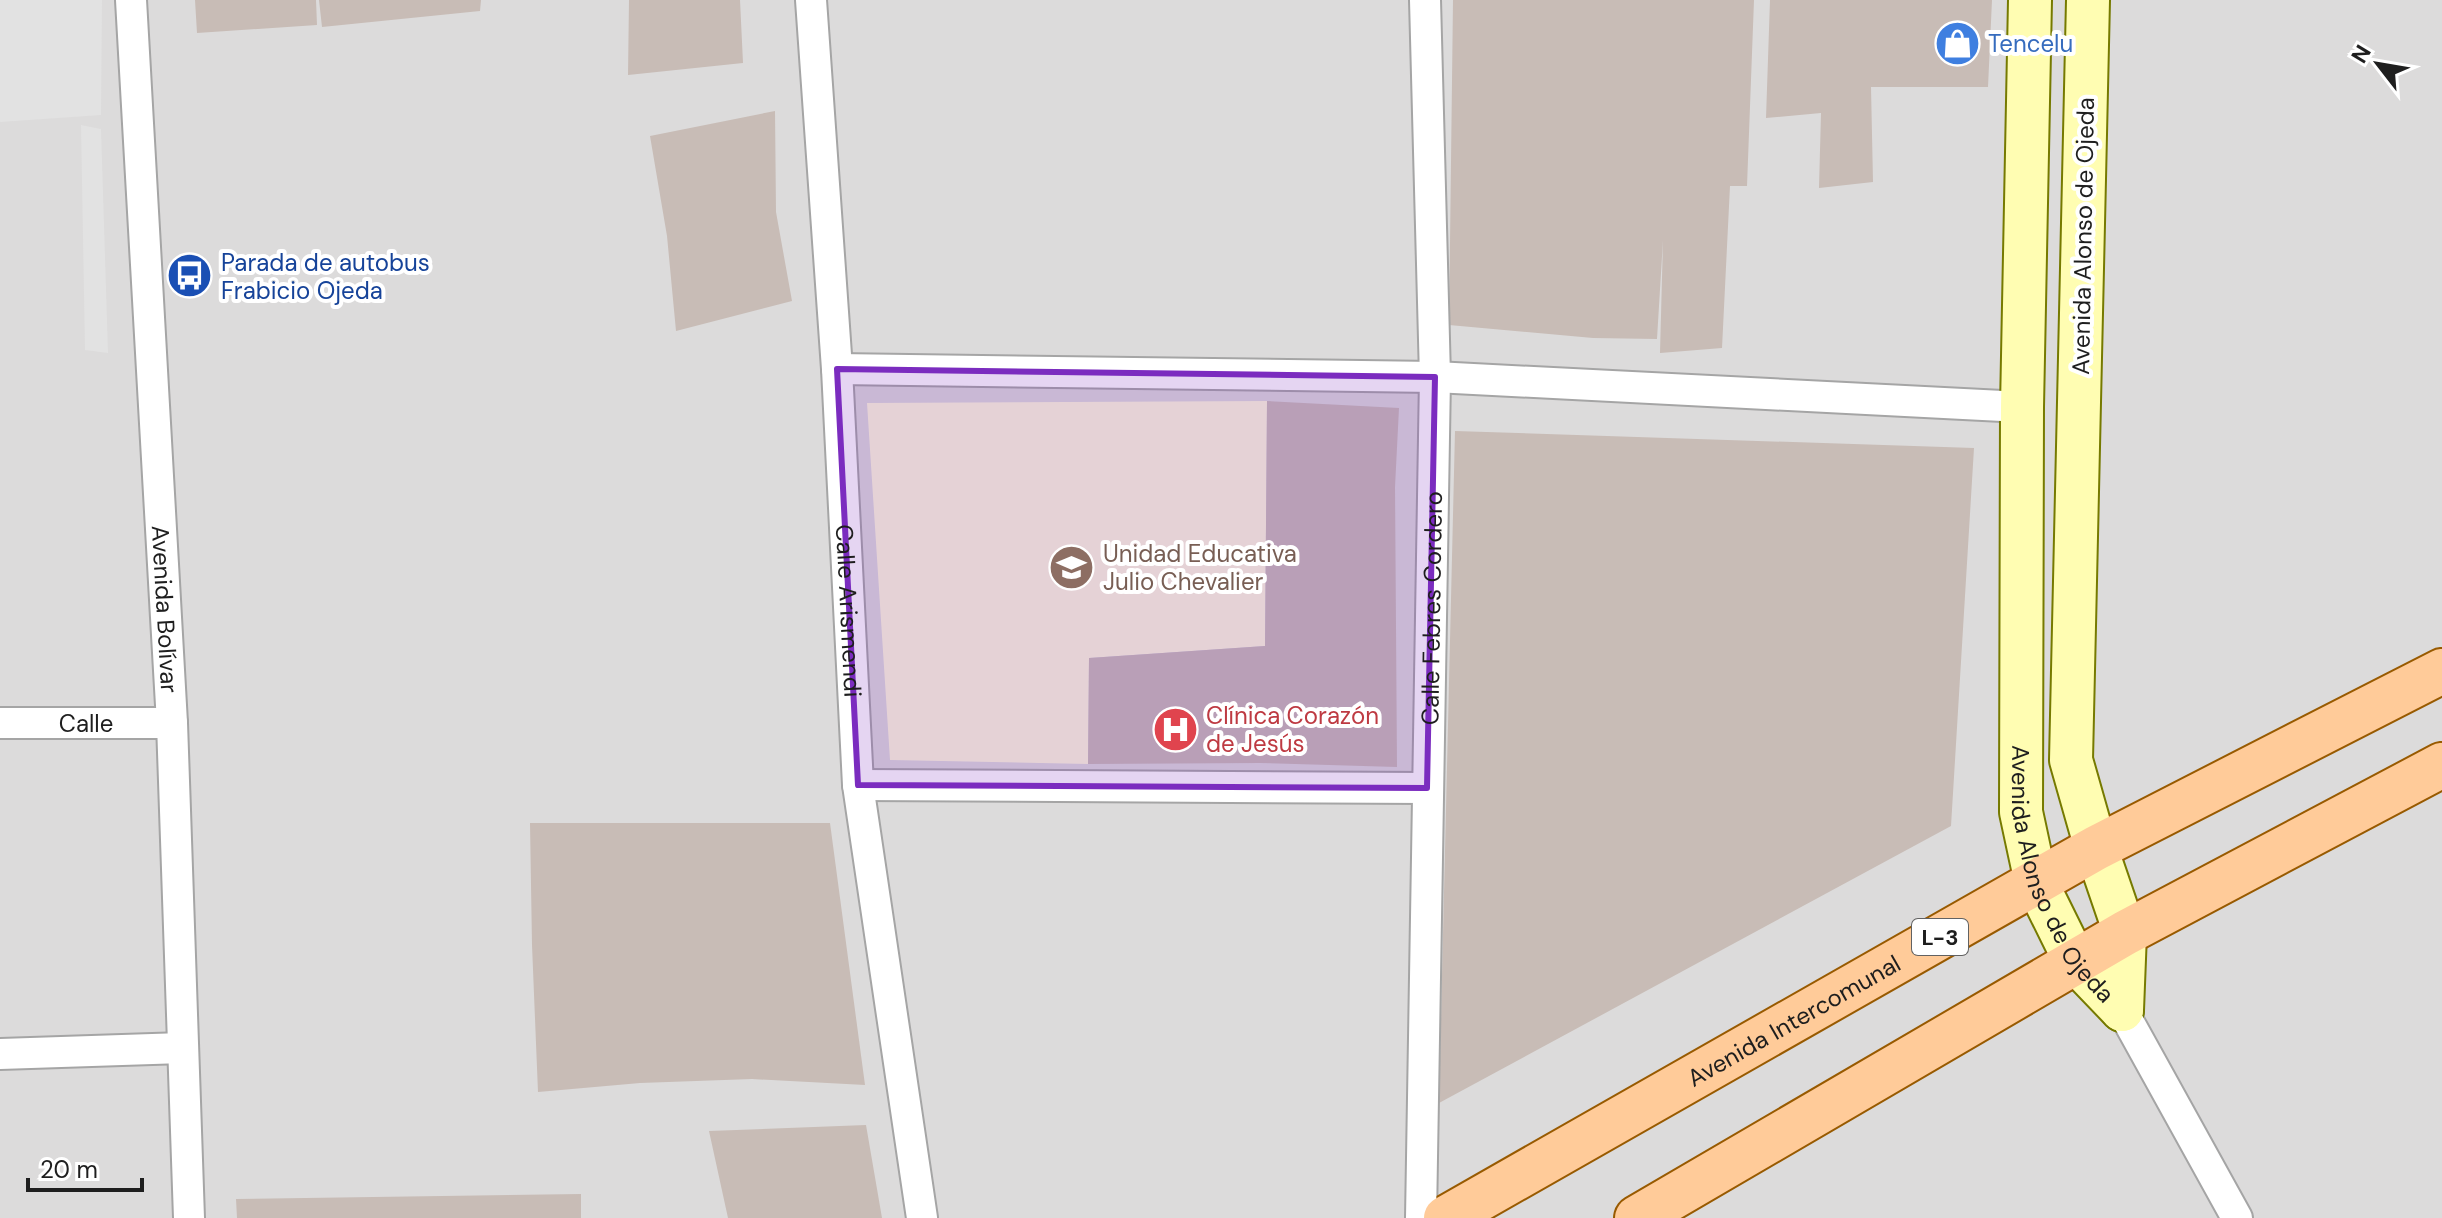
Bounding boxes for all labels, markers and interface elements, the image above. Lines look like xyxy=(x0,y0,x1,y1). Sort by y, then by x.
shop icon: Tencelu xyxy=(1933,19,1981,67)
north arrow xyxy=(2338,24,2418,104)
place label: Tencelu xyxy=(1988,28,2073,59)
text: N xyxy=(2345,40,2378,68)
street label: Avenida Alonso de Ojeda xyxy=(2065,97,2101,375)
place label: Parada de autobus Frabicio Ojeda xyxy=(221,247,430,306)
bus stop icon: Parada de autobus Frabicio Ojeda xyxy=(166,252,214,300)
street label: Calle Febres Cordero xyxy=(1414,491,1449,725)
street label: Calle Arismendi xyxy=(829,523,869,698)
street label: Avenida Bolívar xyxy=(145,524,186,694)
place label: Unidad Educativa Julio Chevalier xyxy=(1103,538,1297,597)
school or university icon: Unidad Educativa Julio Chevalier xyxy=(1048,543,1096,591)
place label: Clínica Corazón de Jesús xyxy=(1206,700,1379,759)
hospital icon: Clínica Corazón de Jesús xyxy=(1151,705,1199,753)
street label: Calle xyxy=(59,708,113,739)
street label: Avenida Alonso de Ojeda xyxy=(2004,745,2122,1009)
road number: L-3 xyxy=(1912,919,1968,955)
street label: Avenida Intercomunal xyxy=(1682,947,1906,1093)
scale bar xyxy=(28,1142,142,1192)
text: 20 m xyxy=(40,1154,98,1185)

